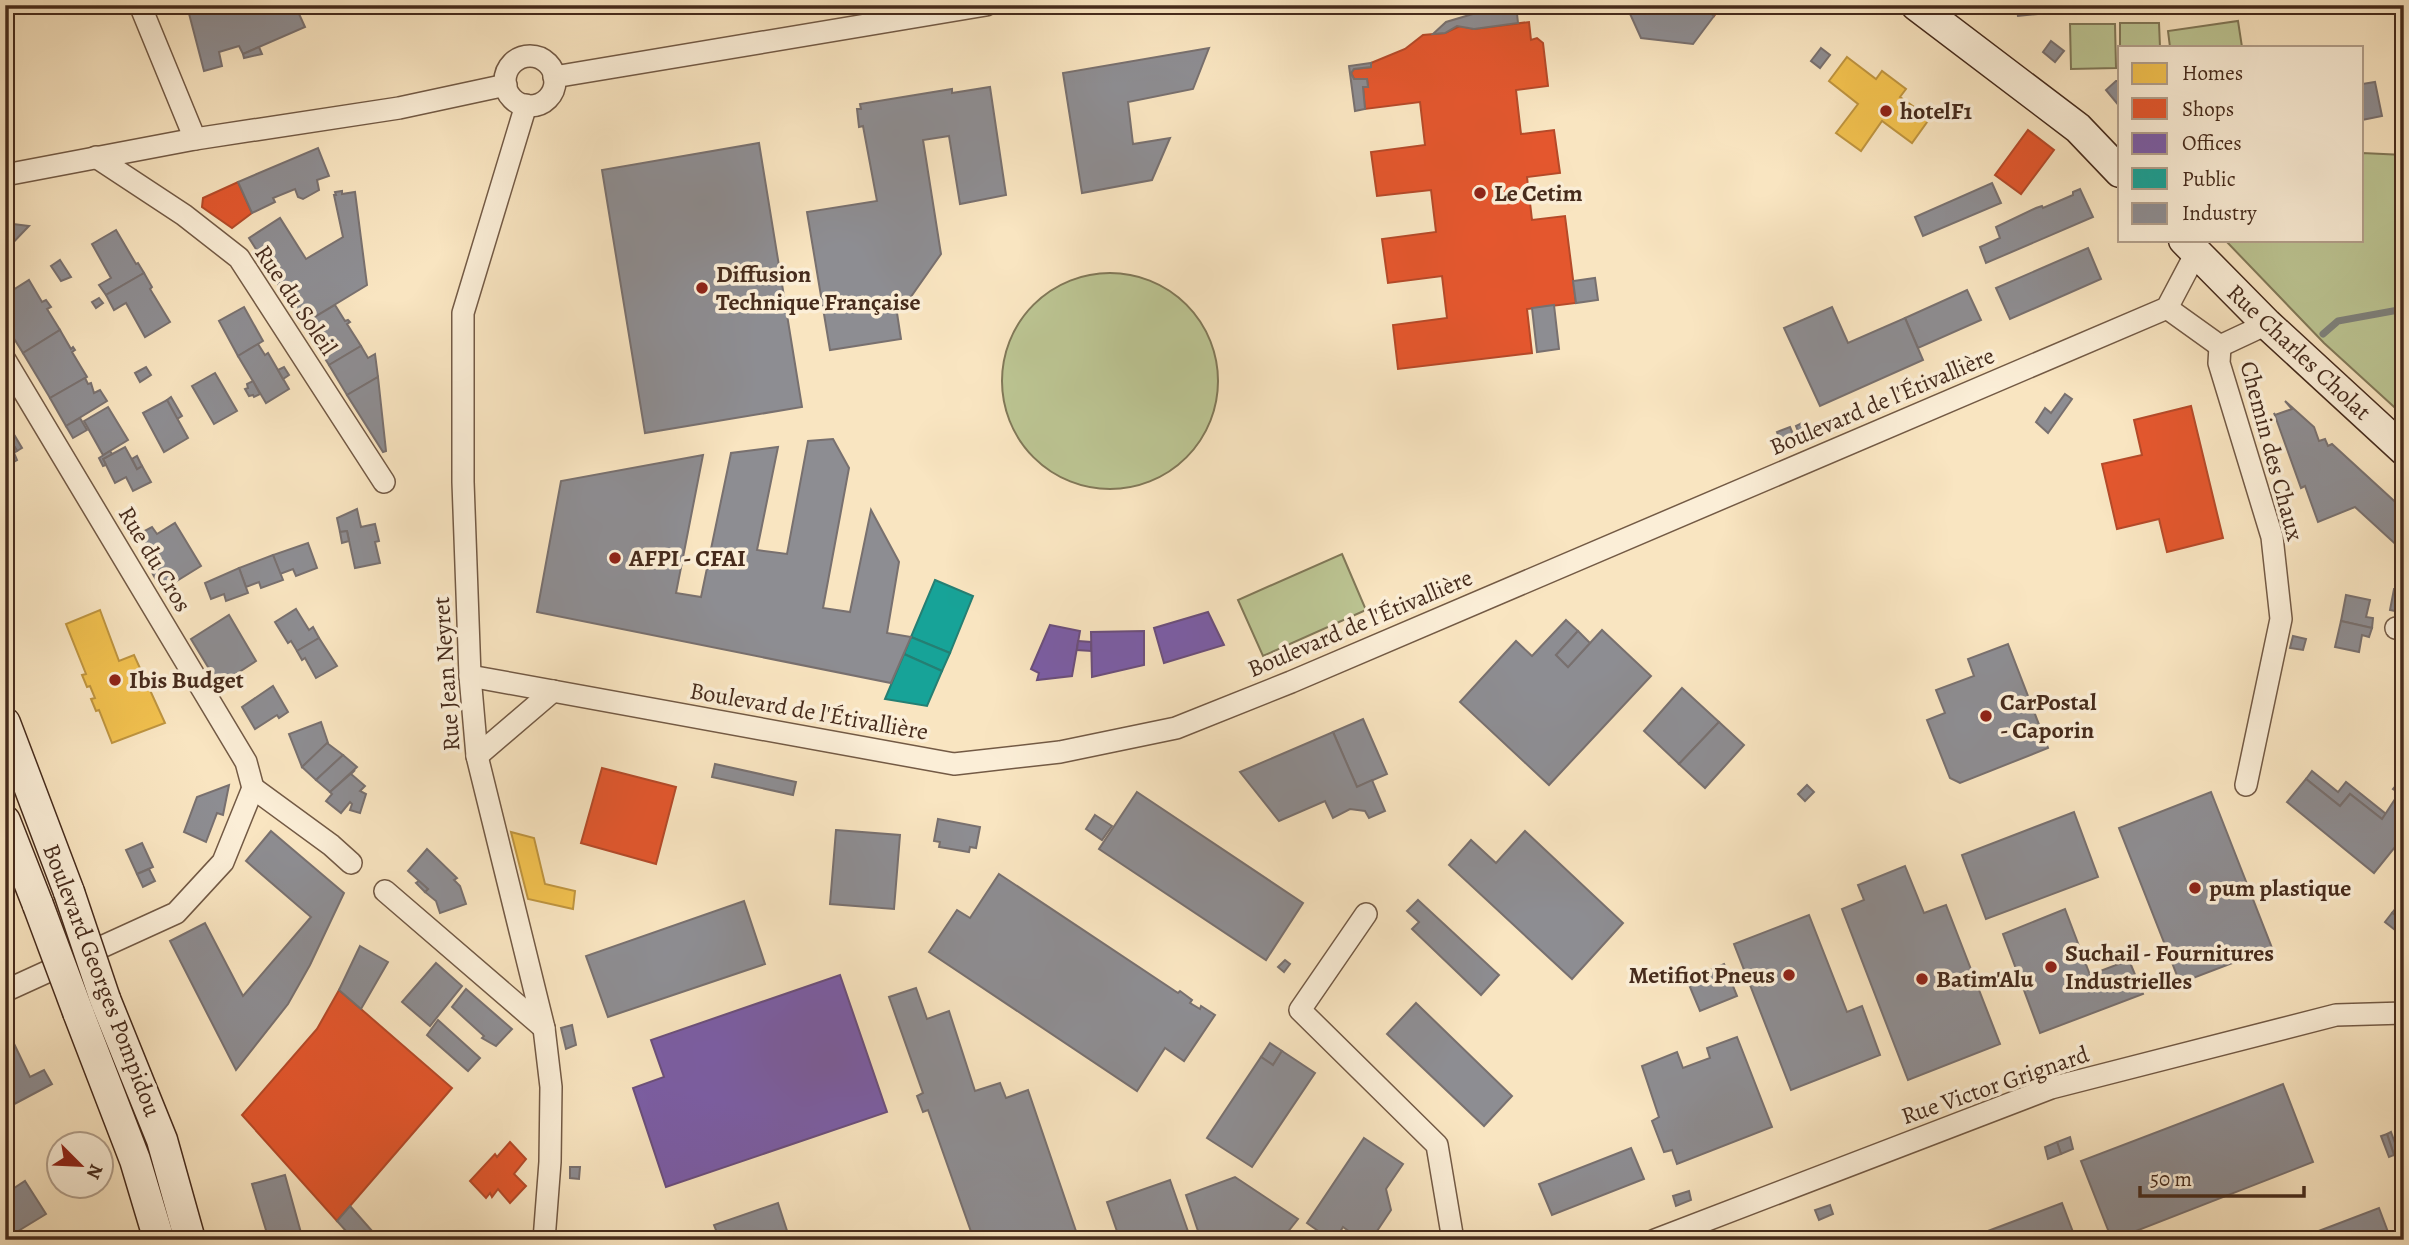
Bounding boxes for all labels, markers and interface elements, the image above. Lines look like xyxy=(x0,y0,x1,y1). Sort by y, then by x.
legend xyxy=(2118,46,2364,242)
text: Homes xyxy=(2182,59,2243,87)
place label: hotelF1 xyxy=(1900,95,1972,127)
text: Shops xyxy=(2182,95,2234,123)
marker: hotelF1 xyxy=(1878,103,1894,119)
text: Offices xyxy=(2182,129,2242,157)
text: Public xyxy=(2182,165,2236,193)
place label: Le Cetim xyxy=(1494,177,1583,209)
marker: Le Cetim xyxy=(1472,185,1488,201)
text: Industry xyxy=(2182,199,2257,227)
street label: Rue du Soleil xyxy=(247,239,345,361)
place label: Diffusion Technique Française xyxy=(716,258,921,318)
street label: Rue Charles Cholat xyxy=(2220,277,2378,427)
marker: Diffusion Technique Française xyxy=(694,280,710,296)
street label: Boulevard de l'Étivallière xyxy=(1765,339,1999,463)
street label: Chemin des Chaux xyxy=(2233,358,2312,545)
street label: Rue du Cros xyxy=(111,500,199,618)
place label: AFPI - CFAI xyxy=(628,542,746,574)
marker: AFPI - CFAI xyxy=(607,550,623,566)
street label: Boulevard de l'Étivallière xyxy=(1243,561,1477,685)
street label: Rue Jean Neyret xyxy=(425,595,467,752)
place label: Ibis Budget xyxy=(129,664,244,696)
marker: Ibis Budget xyxy=(107,672,123,688)
street label: Boulevard de l'Étivallière xyxy=(687,674,931,748)
place label: CarPostal - Caporin xyxy=(2000,686,2097,746)
marker: CarPostal - Caporin xyxy=(1978,708,1994,724)
street label: Boulevard Georges Pompidou xyxy=(35,839,169,1121)
place label: pum plastique xyxy=(2209,872,2351,904)
marker: pum plastique xyxy=(2187,880,2203,896)
place label: Suchail - Fournitures Industrielles xyxy=(2065,937,2274,997)
place label: Metifiot Pneus xyxy=(1628,959,1775,991)
marker: Suchail - Fournitures Industrielles xyxy=(2043,959,2059,975)
place label: Batim'Alu xyxy=(1936,963,2034,995)
marker: Metifiot Pneus xyxy=(1781,967,1797,983)
marker: Batim'Alu xyxy=(1914,971,1930,987)
street label: Rue Victor Grignard xyxy=(1897,1038,2093,1132)
north arrow xyxy=(46,1130,116,1200)
scale bar xyxy=(2140,1154,2304,1198)
text: N xyxy=(80,1160,109,1183)
text: 50 m xyxy=(2150,1165,2192,1193)

